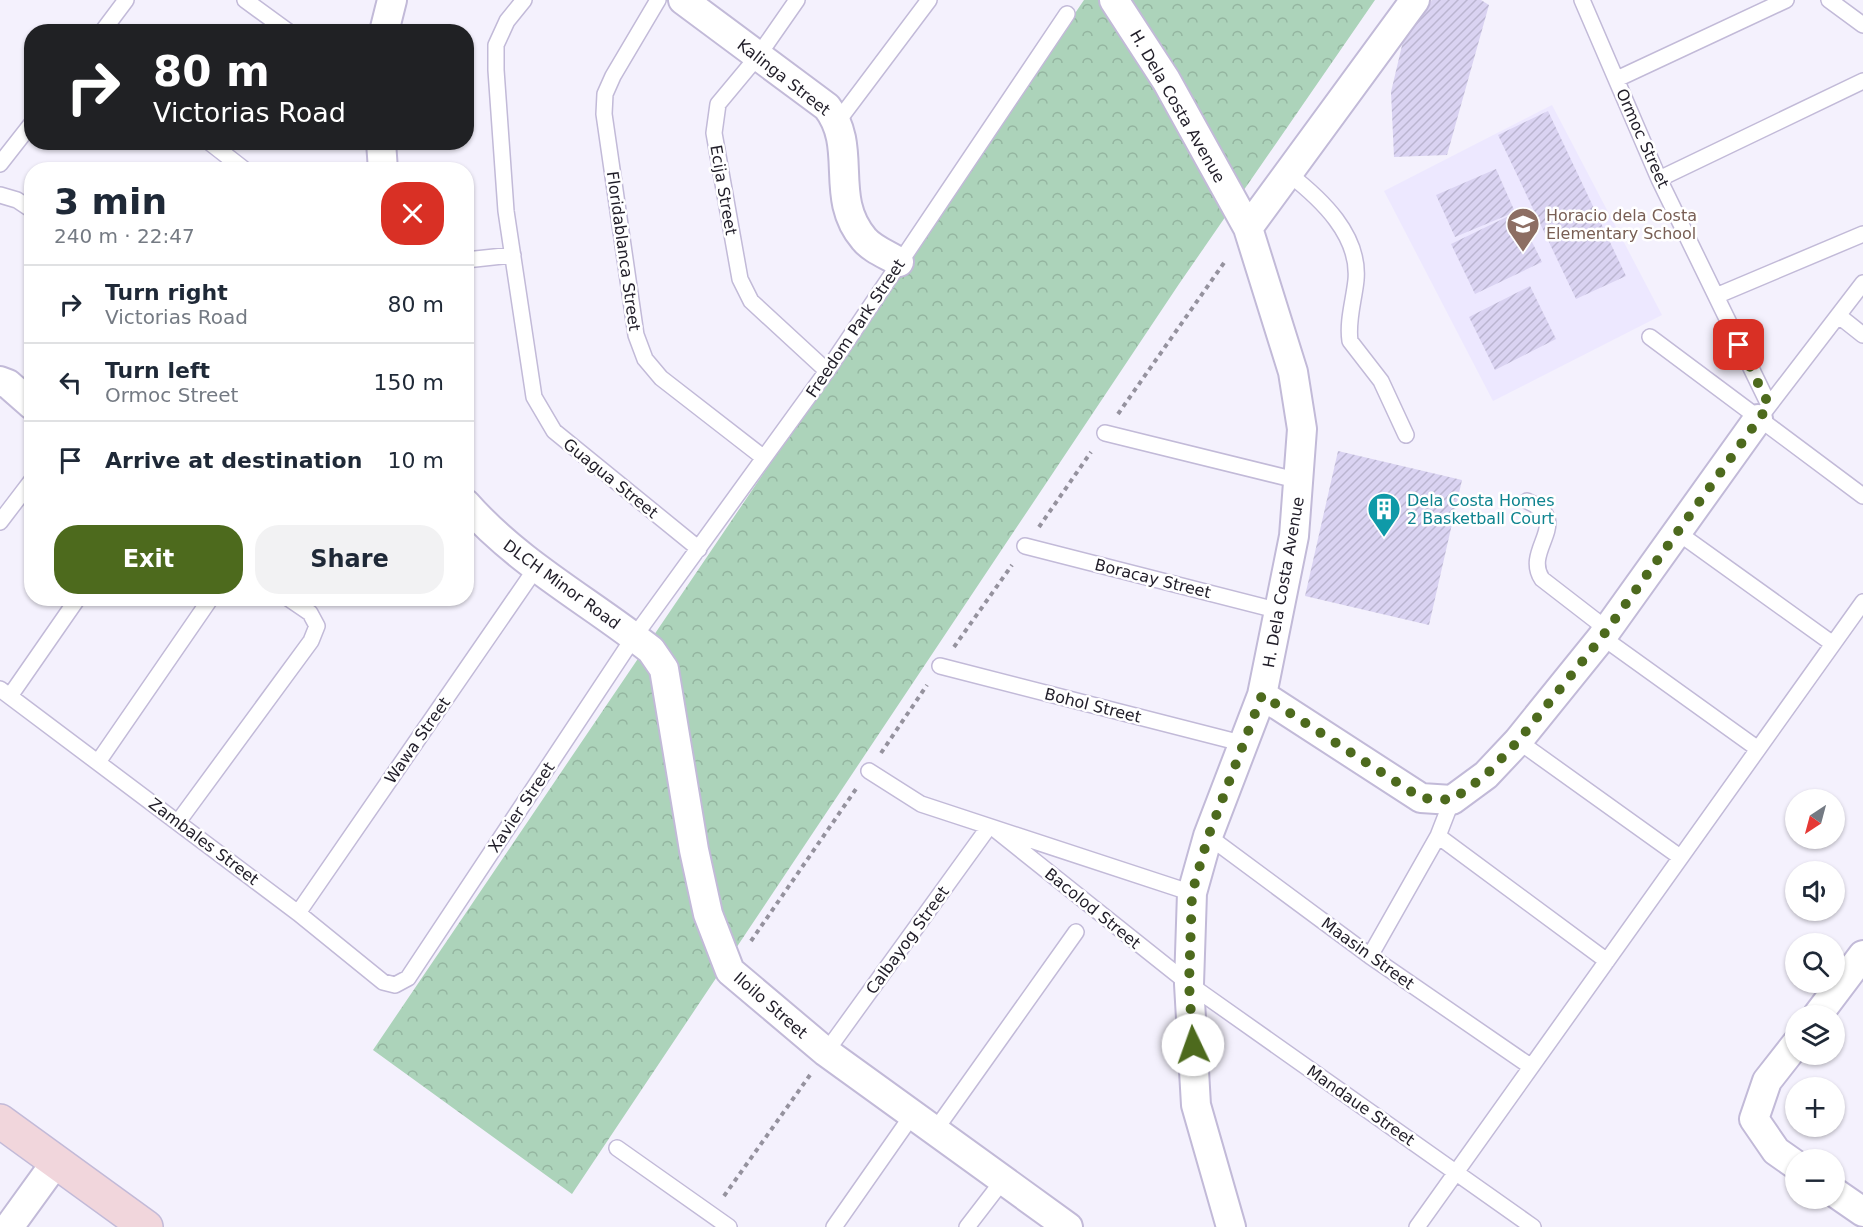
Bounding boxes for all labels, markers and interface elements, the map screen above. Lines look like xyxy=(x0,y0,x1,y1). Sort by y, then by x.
street label: H. Dela Costa Avenue xyxy=(1126,26,1229,186)
street label: Kalinga Street xyxy=(733,35,834,120)
text: 80 m xyxy=(153,47,270,96)
icon: right xyxy=(54,48,132,126)
street label: Ormoc Street xyxy=(1612,86,1673,191)
text: Victorias Road xyxy=(153,97,346,128)
street label: Ecija Street xyxy=(706,143,741,237)
street label: Floridablanca Street xyxy=(603,170,644,332)
text: 3 min xyxy=(54,181,167,222)
button: close xyxy=(381,182,444,245)
school or university icon: Horacio dela Costa Elementary School xyxy=(1505,206,1541,253)
place label: Horacio dela Costa Elementary School xyxy=(1546,206,1697,243)
text: 240 m · 22:47 xyxy=(54,224,195,248)
street label: Freedom Park Street xyxy=(802,255,909,401)
text: Turn right xyxy=(105,280,228,305)
icon: right xyxy=(54,288,87,321)
text: 80 m xyxy=(388,292,444,317)
text: Victorias Road xyxy=(105,305,248,329)
pin xyxy=(1713,319,1764,370)
icon: arrive xyxy=(1722,328,1755,361)
text: Turn left xyxy=(105,358,210,383)
icon: left xyxy=(54,366,87,399)
text: 150 m xyxy=(374,370,444,395)
text: Ormoc Street xyxy=(105,383,238,407)
street label: Guagua Street xyxy=(560,434,662,522)
icon: arrive xyxy=(54,444,87,477)
text: Arrive at destination xyxy=(105,448,362,473)
text: 10 m xyxy=(388,448,444,473)
building icon: Dela Costa Homes 2 Basketball Court xyxy=(1366,491,1402,538)
place label: Dela Costa Homes 2 Basketball Court xyxy=(1407,491,1555,528)
street label: H. Dela Costa Avenue xyxy=(1259,495,1308,669)
button: Exit xyxy=(54,525,243,594)
button: Share xyxy=(255,525,444,594)
street label: DLCH Minor Road xyxy=(500,536,624,633)
street label: Boracay Street xyxy=(1093,555,1213,602)
street label: Bohol Street xyxy=(1043,684,1143,727)
street label: Wawa Street xyxy=(381,693,454,787)
street label: Xavier Street xyxy=(484,759,559,856)
north arrow xyxy=(1785,789,1845,849)
map controls xyxy=(1785,789,1845,1209)
street label: Zambales Street xyxy=(145,794,262,889)
button: sound xyxy=(1785,861,1845,921)
street label: Bacolod Street xyxy=(1041,864,1144,953)
street label: Calbayog Street xyxy=(862,883,953,998)
street label: Maasin Street xyxy=(1318,913,1418,993)
button: search xyxy=(1785,933,1845,993)
street label: Iloilo Street xyxy=(730,968,811,1043)
button: layers xyxy=(1785,1005,1845,1065)
position arrow xyxy=(1161,1013,1225,1077)
street label: Mandaue Street xyxy=(1303,1061,1418,1150)
button: + xyxy=(1785,1077,1845,1137)
button: − xyxy=(1785,1149,1845,1209)

